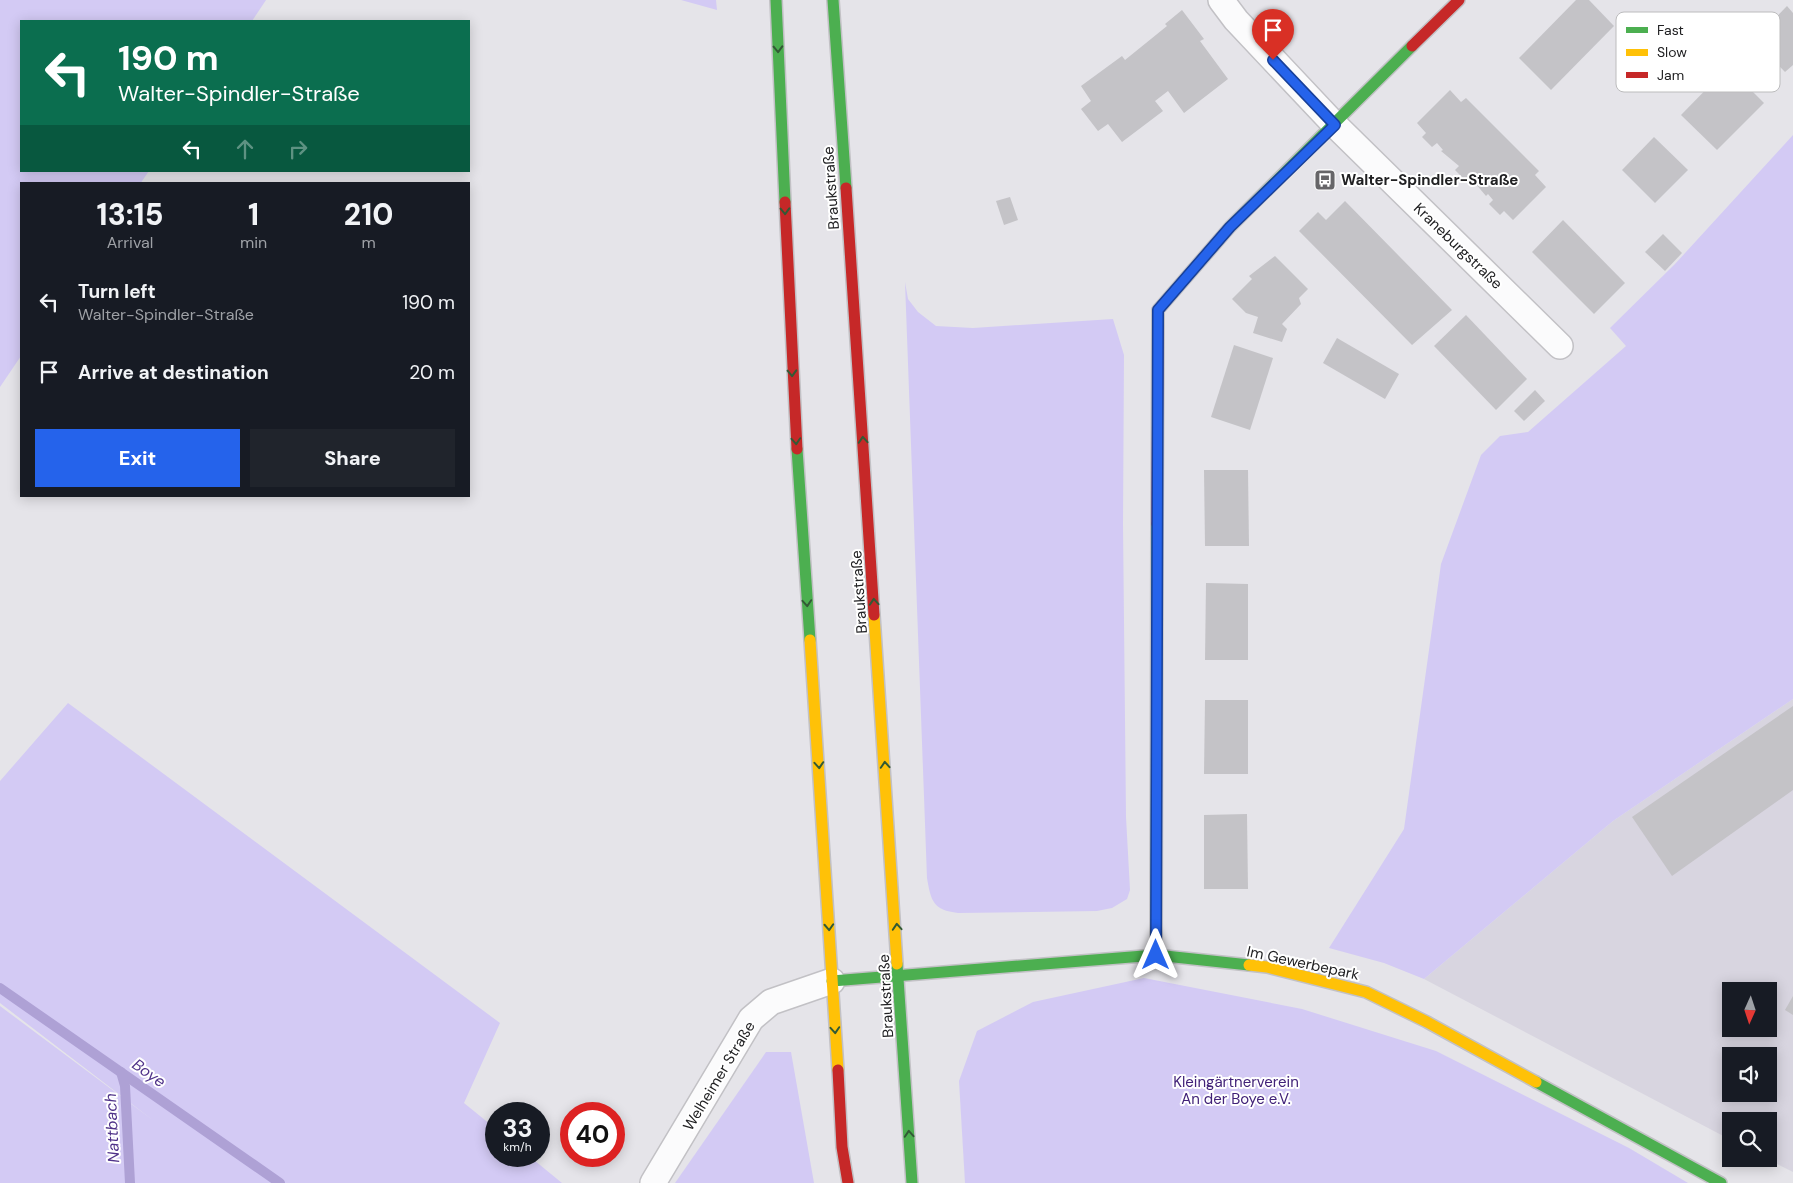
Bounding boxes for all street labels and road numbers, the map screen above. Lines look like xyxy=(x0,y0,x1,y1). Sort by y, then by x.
street label: Braukstraße xyxy=(818,146,844,230)
street label: Kraneburgstraße xyxy=(1409,198,1507,294)
street label: Braukstraße xyxy=(846,550,872,634)
street label: Im Gewerbepark xyxy=(1245,941,1361,985)
street label: Braukstraße xyxy=(874,954,898,1038)
street label: Welheimer Straße xyxy=(678,1018,760,1134)

